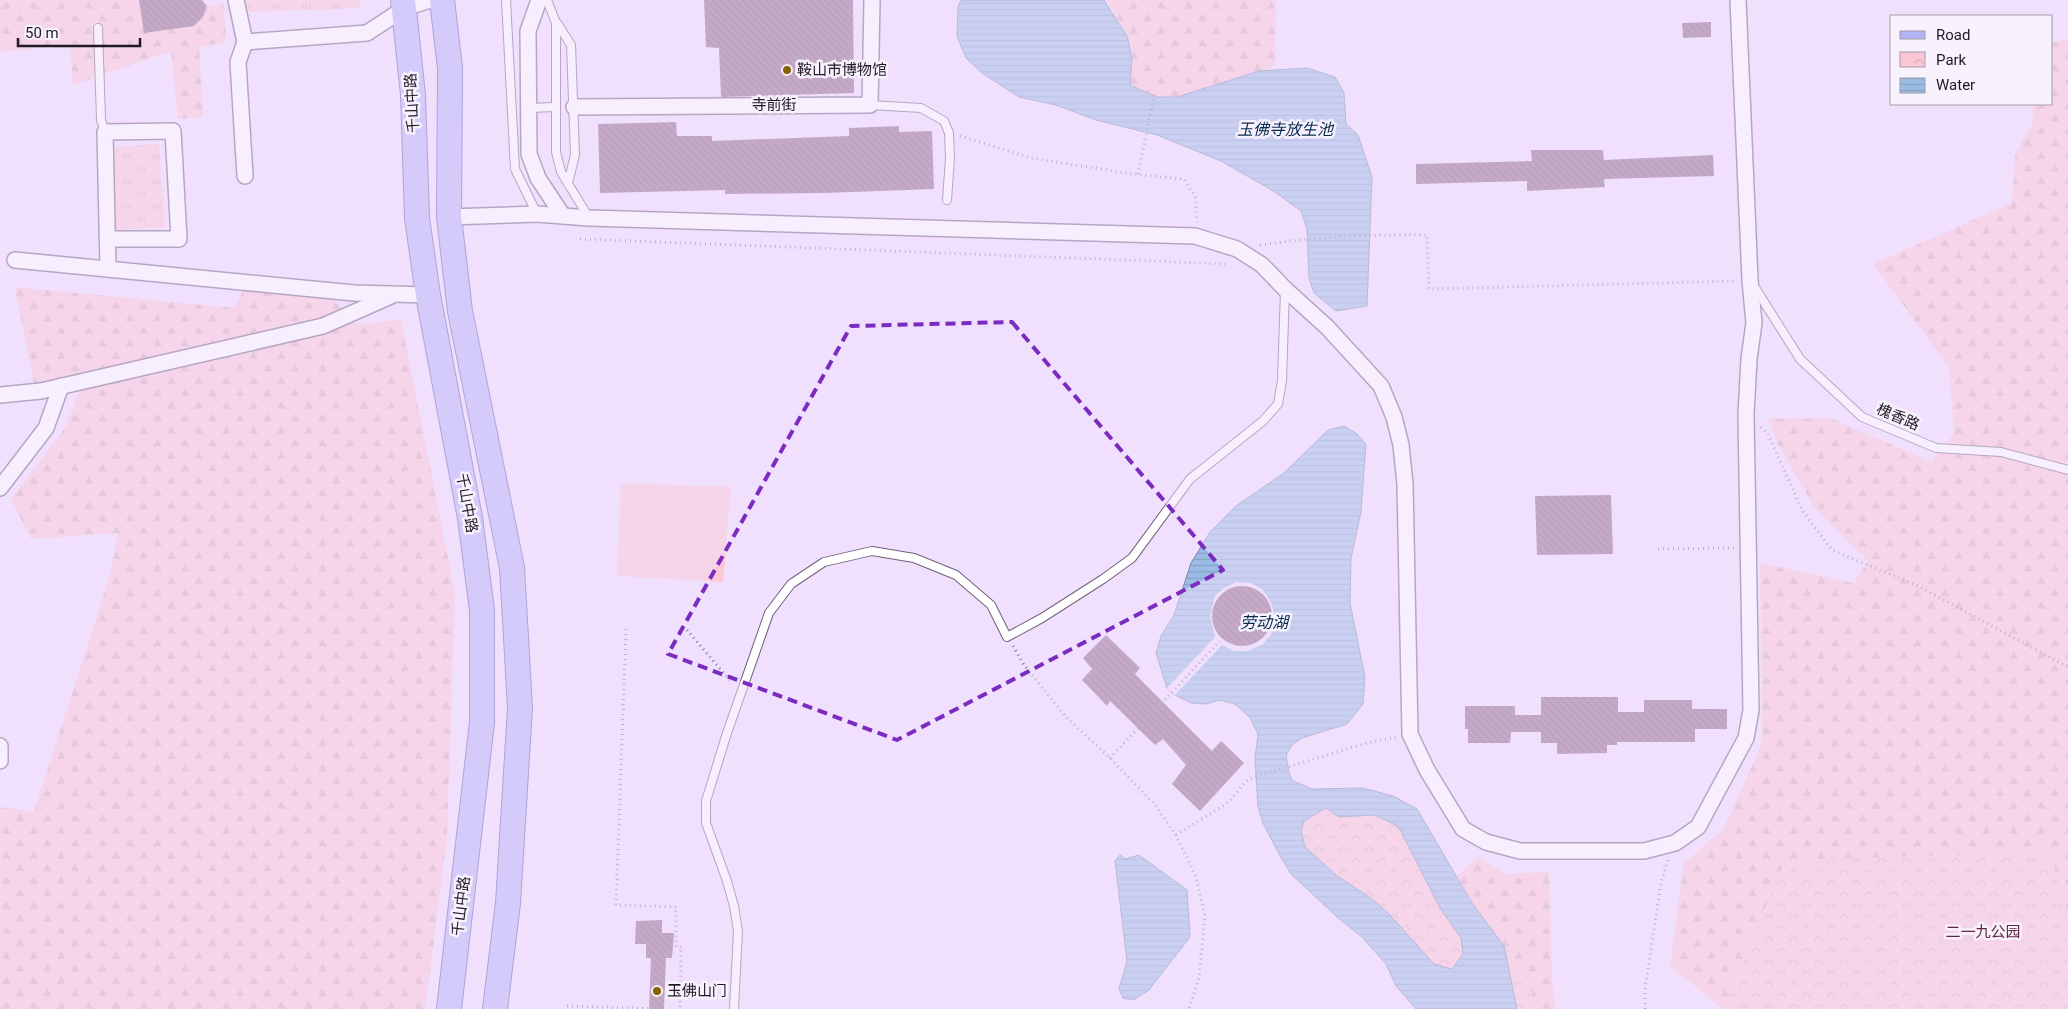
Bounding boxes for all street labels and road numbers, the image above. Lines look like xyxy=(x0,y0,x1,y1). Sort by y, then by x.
street label: 千山中路 xyxy=(401,73,423,133)
street label: 寺前街 xyxy=(751,96,797,114)
street label: 槐香路 xyxy=(1874,400,1922,434)
street label: 千山中路 xyxy=(453,472,481,534)
street label: 千山中路 xyxy=(448,875,474,937)

